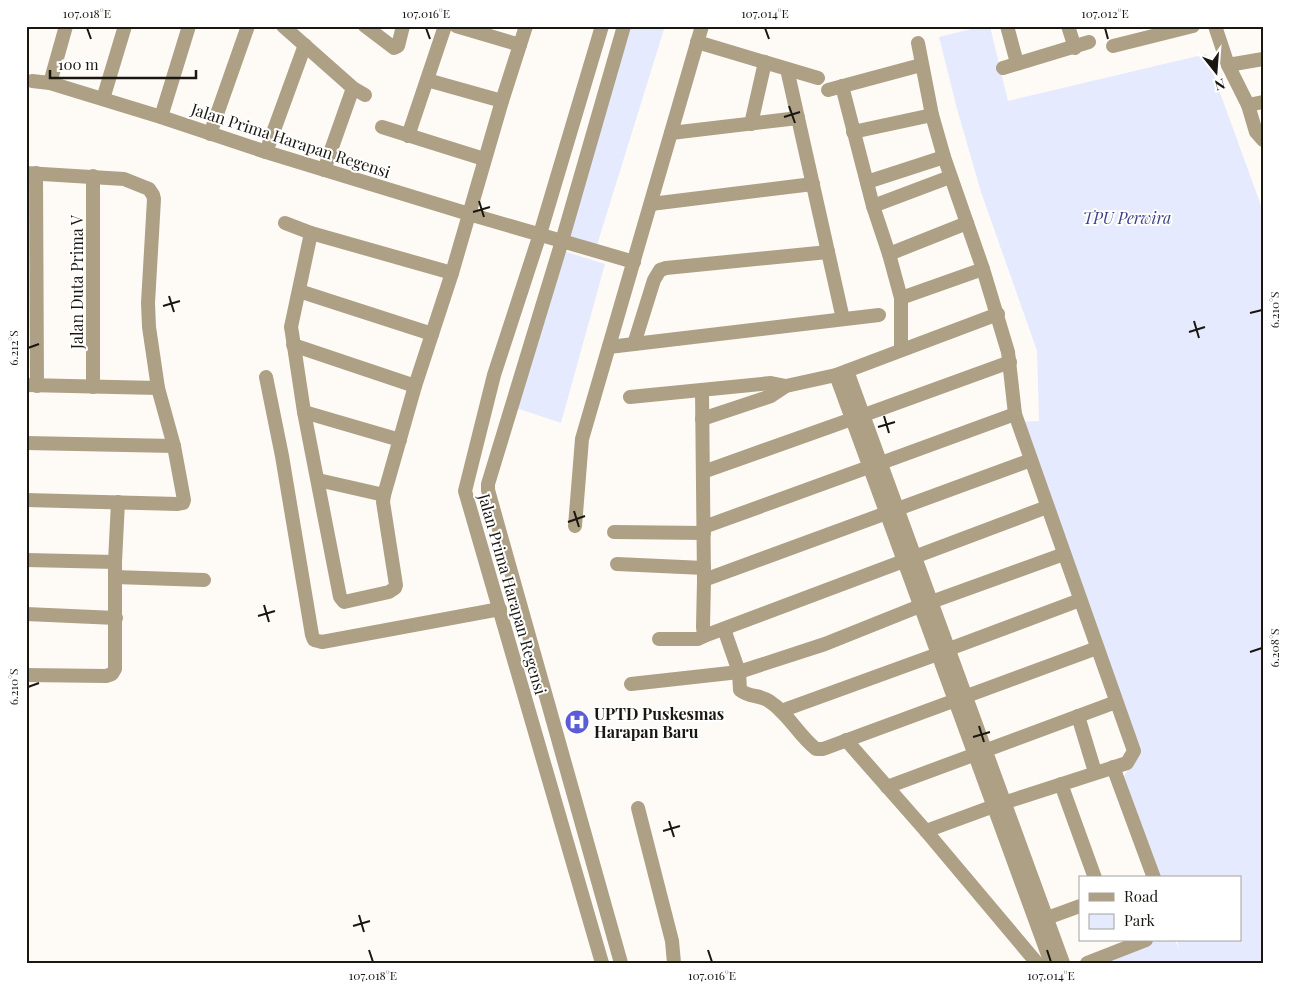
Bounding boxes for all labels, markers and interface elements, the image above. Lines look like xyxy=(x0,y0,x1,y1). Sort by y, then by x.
text: 107.018°E xyxy=(63,5,111,21)
text: 107.016°E xyxy=(402,5,450,21)
text: 107.014°E xyxy=(741,5,789,21)
text: 107.012°E xyxy=(1081,5,1129,21)
scale bar xyxy=(50,48,196,80)
north arrow xyxy=(1192,48,1242,98)
text: 100 m xyxy=(58,54,99,74)
text: N xyxy=(1212,74,1228,95)
street label: Jalan Prima Harapan Regensi xyxy=(188,98,394,182)
park label: TPU Perwira xyxy=(1083,207,1171,228)
street label: Jalan Duta Prima V xyxy=(66,214,87,350)
text: 6.210°S xyxy=(1266,292,1282,328)
text: 6.212°S xyxy=(5,330,21,366)
street label: Jalan Prima Harapan Regensi xyxy=(474,490,552,697)
text: 6.208°S xyxy=(1266,629,1282,667)
text: 6.210°S xyxy=(5,669,21,705)
place label: UPTD Puskesmas Harapan Baru xyxy=(594,703,724,742)
hospital icon: UPTD Puskesmas Harapan Baru xyxy=(564,709,590,735)
legend xyxy=(1079,876,1242,942)
text: Road xyxy=(1124,886,1158,906)
text: Park xyxy=(1124,910,1156,930)
text: 107.018°E xyxy=(349,967,397,983)
text: 107.016°E xyxy=(688,967,736,983)
text: 107.014°E xyxy=(1027,967,1075,983)

